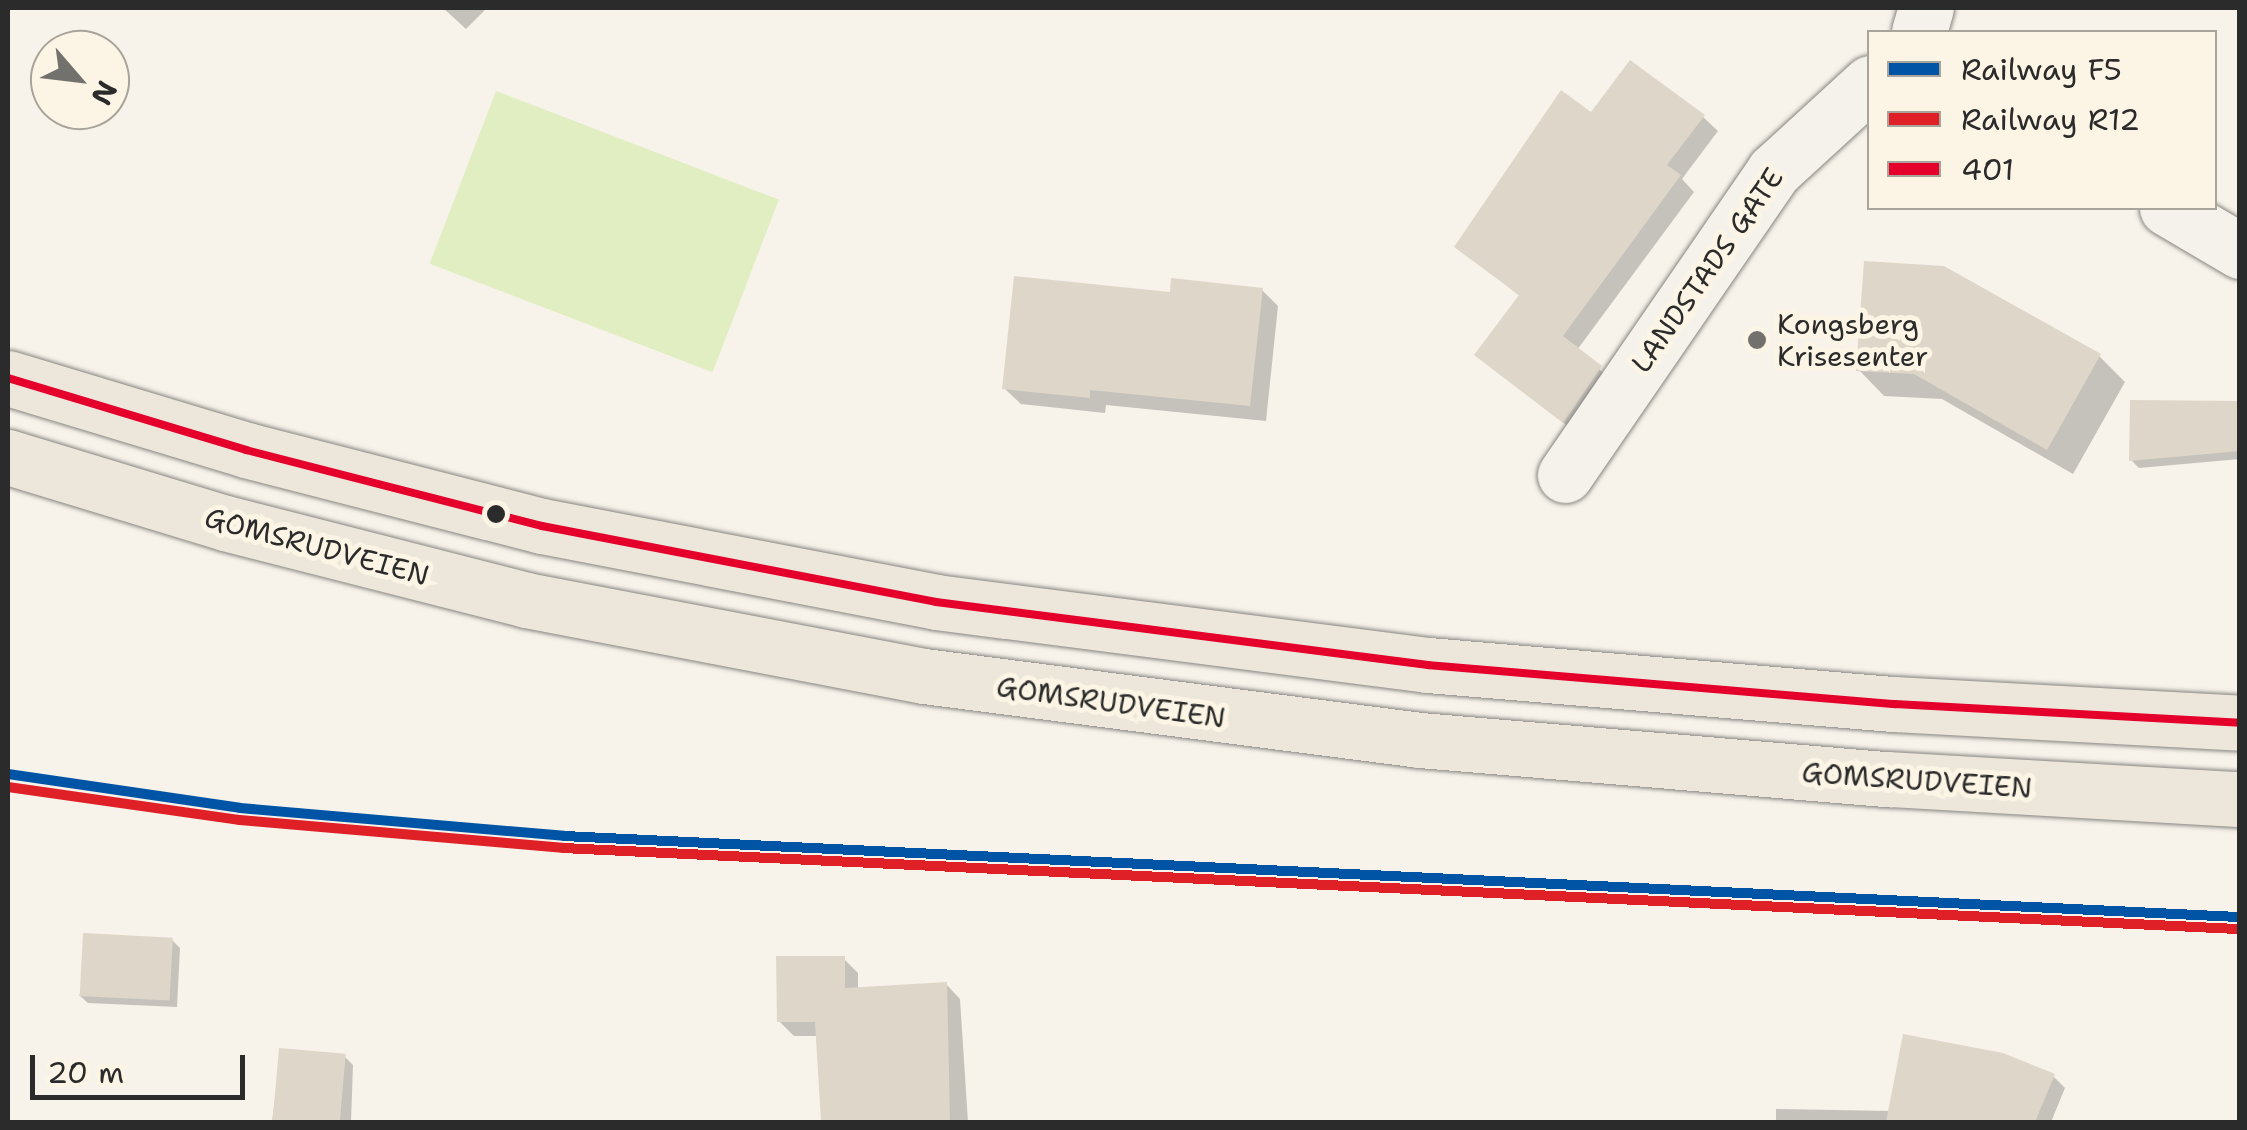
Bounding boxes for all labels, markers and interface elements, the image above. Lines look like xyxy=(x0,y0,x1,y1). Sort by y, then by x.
north arrow xyxy=(30,30,130,130)
legend xyxy=(1867,30,2217,210)
text: Railway F5 xyxy=(1961,49,2122,90)
text: N xyxy=(83,74,127,112)
text: Railway R12 xyxy=(1961,99,2140,140)
text: 401 xyxy=(1961,149,2014,190)
street label: LANDSTADS GATE xyxy=(1624,161,1790,379)
place label: Kongsberg Krisesenter xyxy=(1777,307,1928,373)
marker: Kongsberg Krisesenter xyxy=(1746,329,1768,351)
street label: GOMSRUDVEIEN xyxy=(201,500,433,592)
unlabelled marker xyxy=(486,504,506,524)
street label: GOMSRUDVEIEN xyxy=(994,669,1228,735)
street label: GOMSRUDVEIEN xyxy=(1801,755,2033,805)
scale bar xyxy=(35,1035,250,1097)
text: 20 m xyxy=(47,1052,124,1093)

